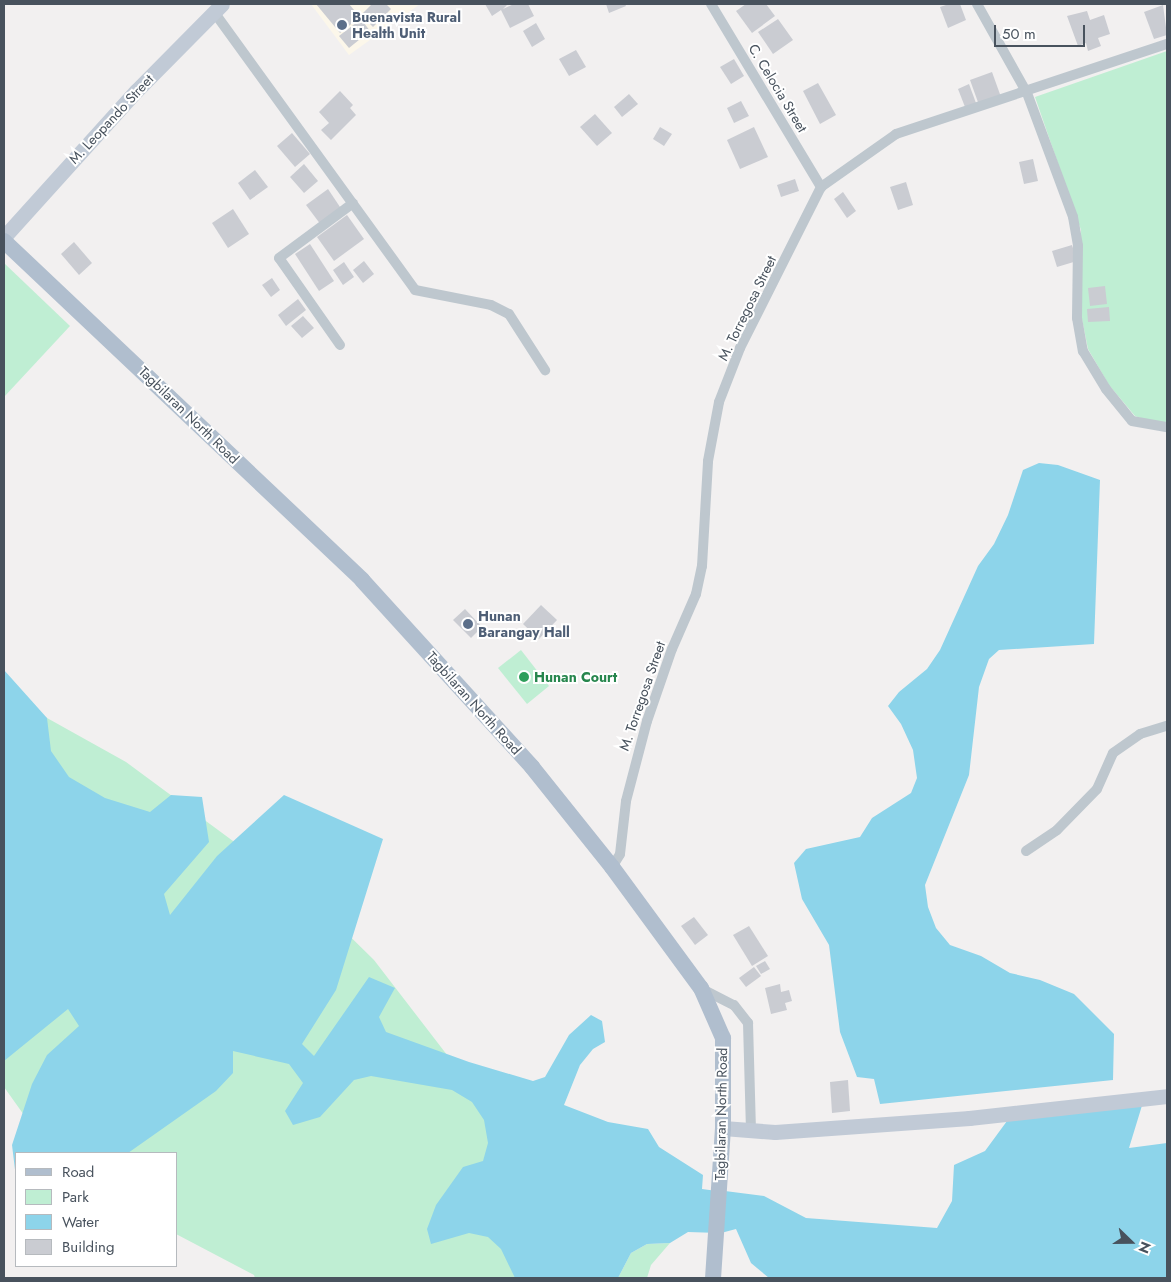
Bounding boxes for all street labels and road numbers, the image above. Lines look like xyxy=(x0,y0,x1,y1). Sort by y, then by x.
street label: C. Celocia Street xyxy=(745,41,811,135)
street label: M. Leopando Street xyxy=(65,71,157,167)
street label: M. Torregosa Street xyxy=(714,253,780,363)
street label: Tagbilaran North Road xyxy=(135,363,243,467)
street label: M. Torregosa Street xyxy=(615,639,669,753)
street label: Tagbilaran North Road xyxy=(423,648,525,758)
street label: Tagbilaran North Road xyxy=(711,1047,731,1181)

